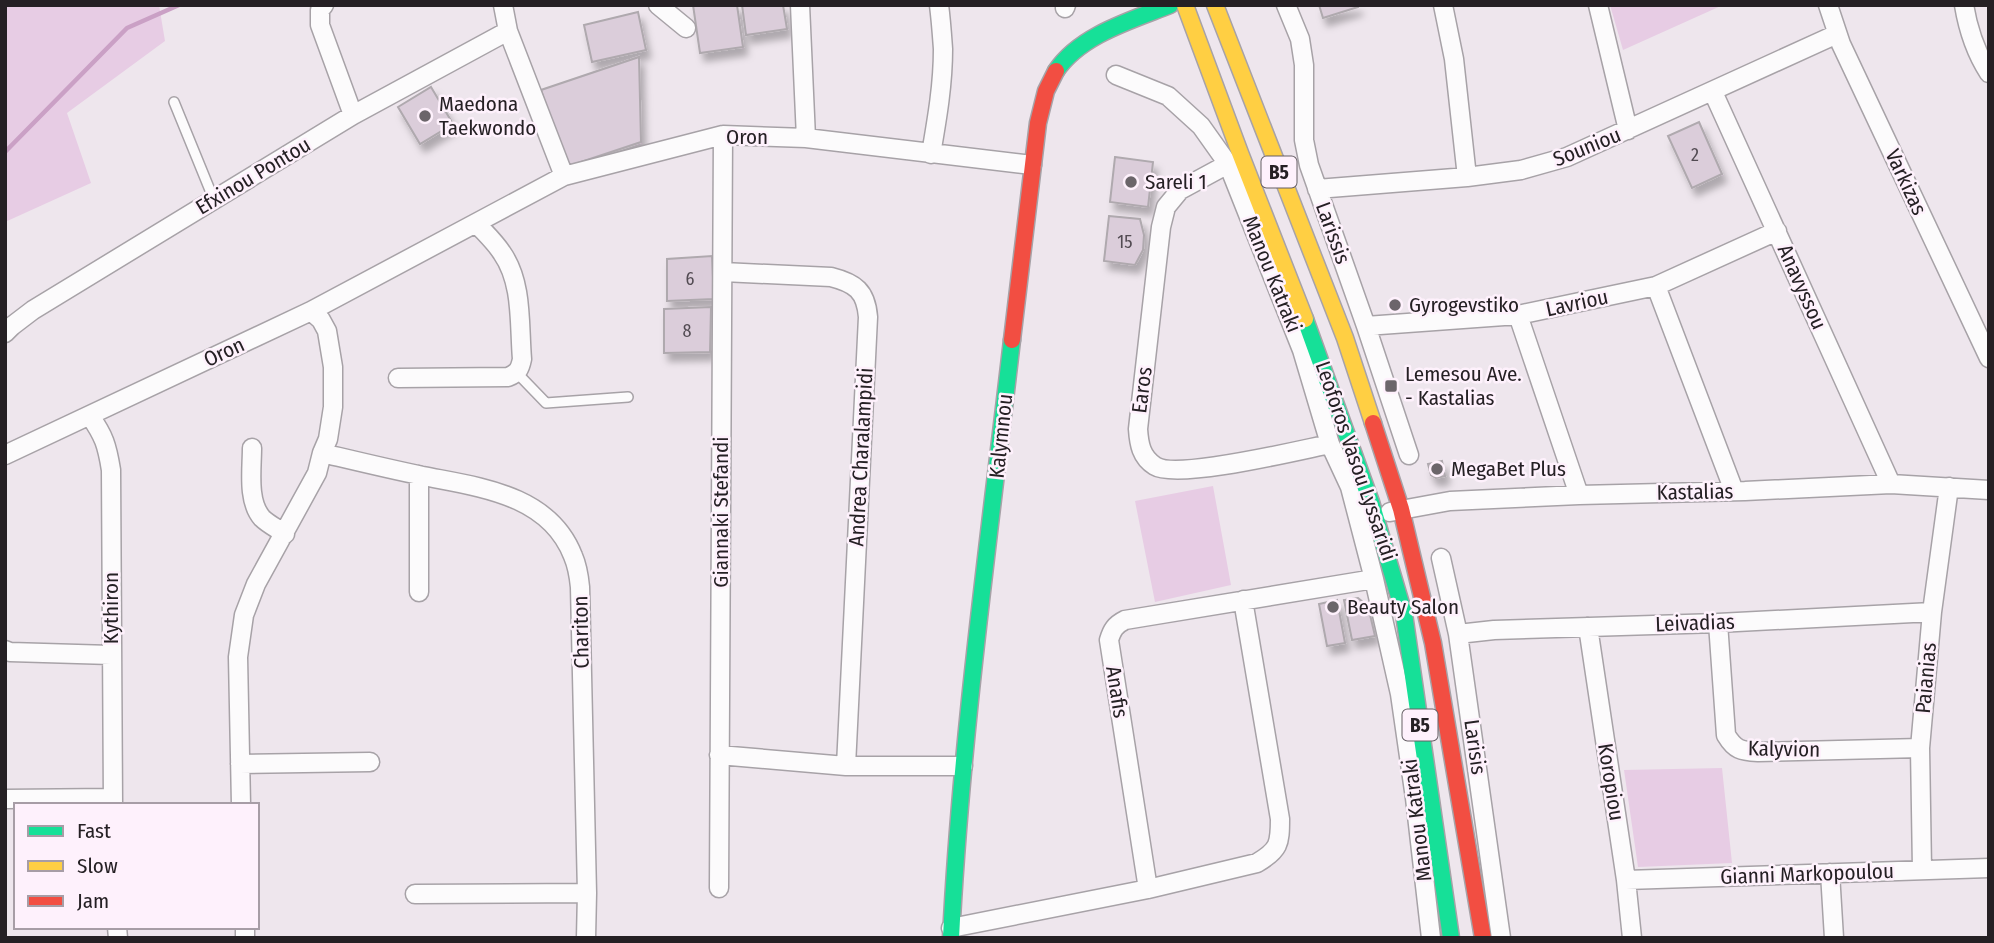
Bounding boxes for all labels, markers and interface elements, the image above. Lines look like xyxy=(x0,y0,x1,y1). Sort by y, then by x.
place label: Maedona Taekwondo xyxy=(439,91,536,141)
marker: Maedona Taekwondo xyxy=(417,108,433,124)
street label: Souniou xyxy=(1549,122,1625,172)
street label: Oron xyxy=(726,124,768,150)
street label: Efxinou Pontou xyxy=(191,132,315,220)
house number: 2 xyxy=(1691,144,1699,166)
street label: Varkizas xyxy=(1879,145,1933,219)
road number: B5 xyxy=(1262,156,1296,188)
place label: Sareli 1 xyxy=(1145,169,1207,195)
marker: Sareli 1 xyxy=(1123,174,1139,190)
street label: Larissis xyxy=(1310,198,1356,268)
street label: Manou Katraki xyxy=(1237,212,1307,336)
house number: 15 xyxy=(1117,231,1133,253)
street label: Anavyssou xyxy=(1772,240,1832,334)
house number: 6 xyxy=(686,268,695,290)
street label: Lavriou xyxy=(1543,284,1611,322)
place label: Gyrogevstiko xyxy=(1409,292,1519,318)
marker: Gyrogevstiko xyxy=(1387,297,1403,313)
house number: 8 xyxy=(683,320,692,342)
street label: Oron xyxy=(199,331,249,373)
street label: Leoforos Vasou Lyssaridi xyxy=(1310,358,1402,564)
place label: Lemesou Ave. - Kastalias xyxy=(1405,361,1522,411)
street label: Earos xyxy=(1126,365,1158,415)
street label: Andrea Charalampidi xyxy=(843,367,879,547)
marker: Lemesou Ave. - Kastalias xyxy=(1383,378,1399,394)
street label: Kalymnou xyxy=(984,392,1018,480)
street label: Giannaki Stefandi xyxy=(708,436,734,588)
place label: MegaBet Plus xyxy=(1451,456,1566,482)
marker: MegaBet Plus xyxy=(1429,461,1445,477)
street label: Kastalias xyxy=(1656,478,1734,506)
street label: Kythiron xyxy=(98,572,124,644)
place label: Beauty Salon xyxy=(1347,594,1459,620)
street label: Chariton xyxy=(567,595,595,669)
marker: Beauty Salon xyxy=(1325,599,1341,615)
street label: Leivadias xyxy=(1655,609,1735,637)
street label: Paianias xyxy=(1910,641,1942,715)
street label: Anafis xyxy=(1100,664,1134,720)
road number: B5 xyxy=(1402,710,1438,740)
street label: Larisis xyxy=(1458,718,1492,776)
street label: Kalyvion xyxy=(1748,735,1820,763)
street label: Koropiou xyxy=(1592,741,1630,823)
street label: Manou Katraki xyxy=(1397,757,1437,883)
legend xyxy=(14,803,259,929)
text: Fast xyxy=(77,818,111,844)
text: Slow xyxy=(77,853,118,879)
street label: Gianni Markopoulou xyxy=(1720,858,1894,890)
text: Jam xyxy=(77,888,109,914)

